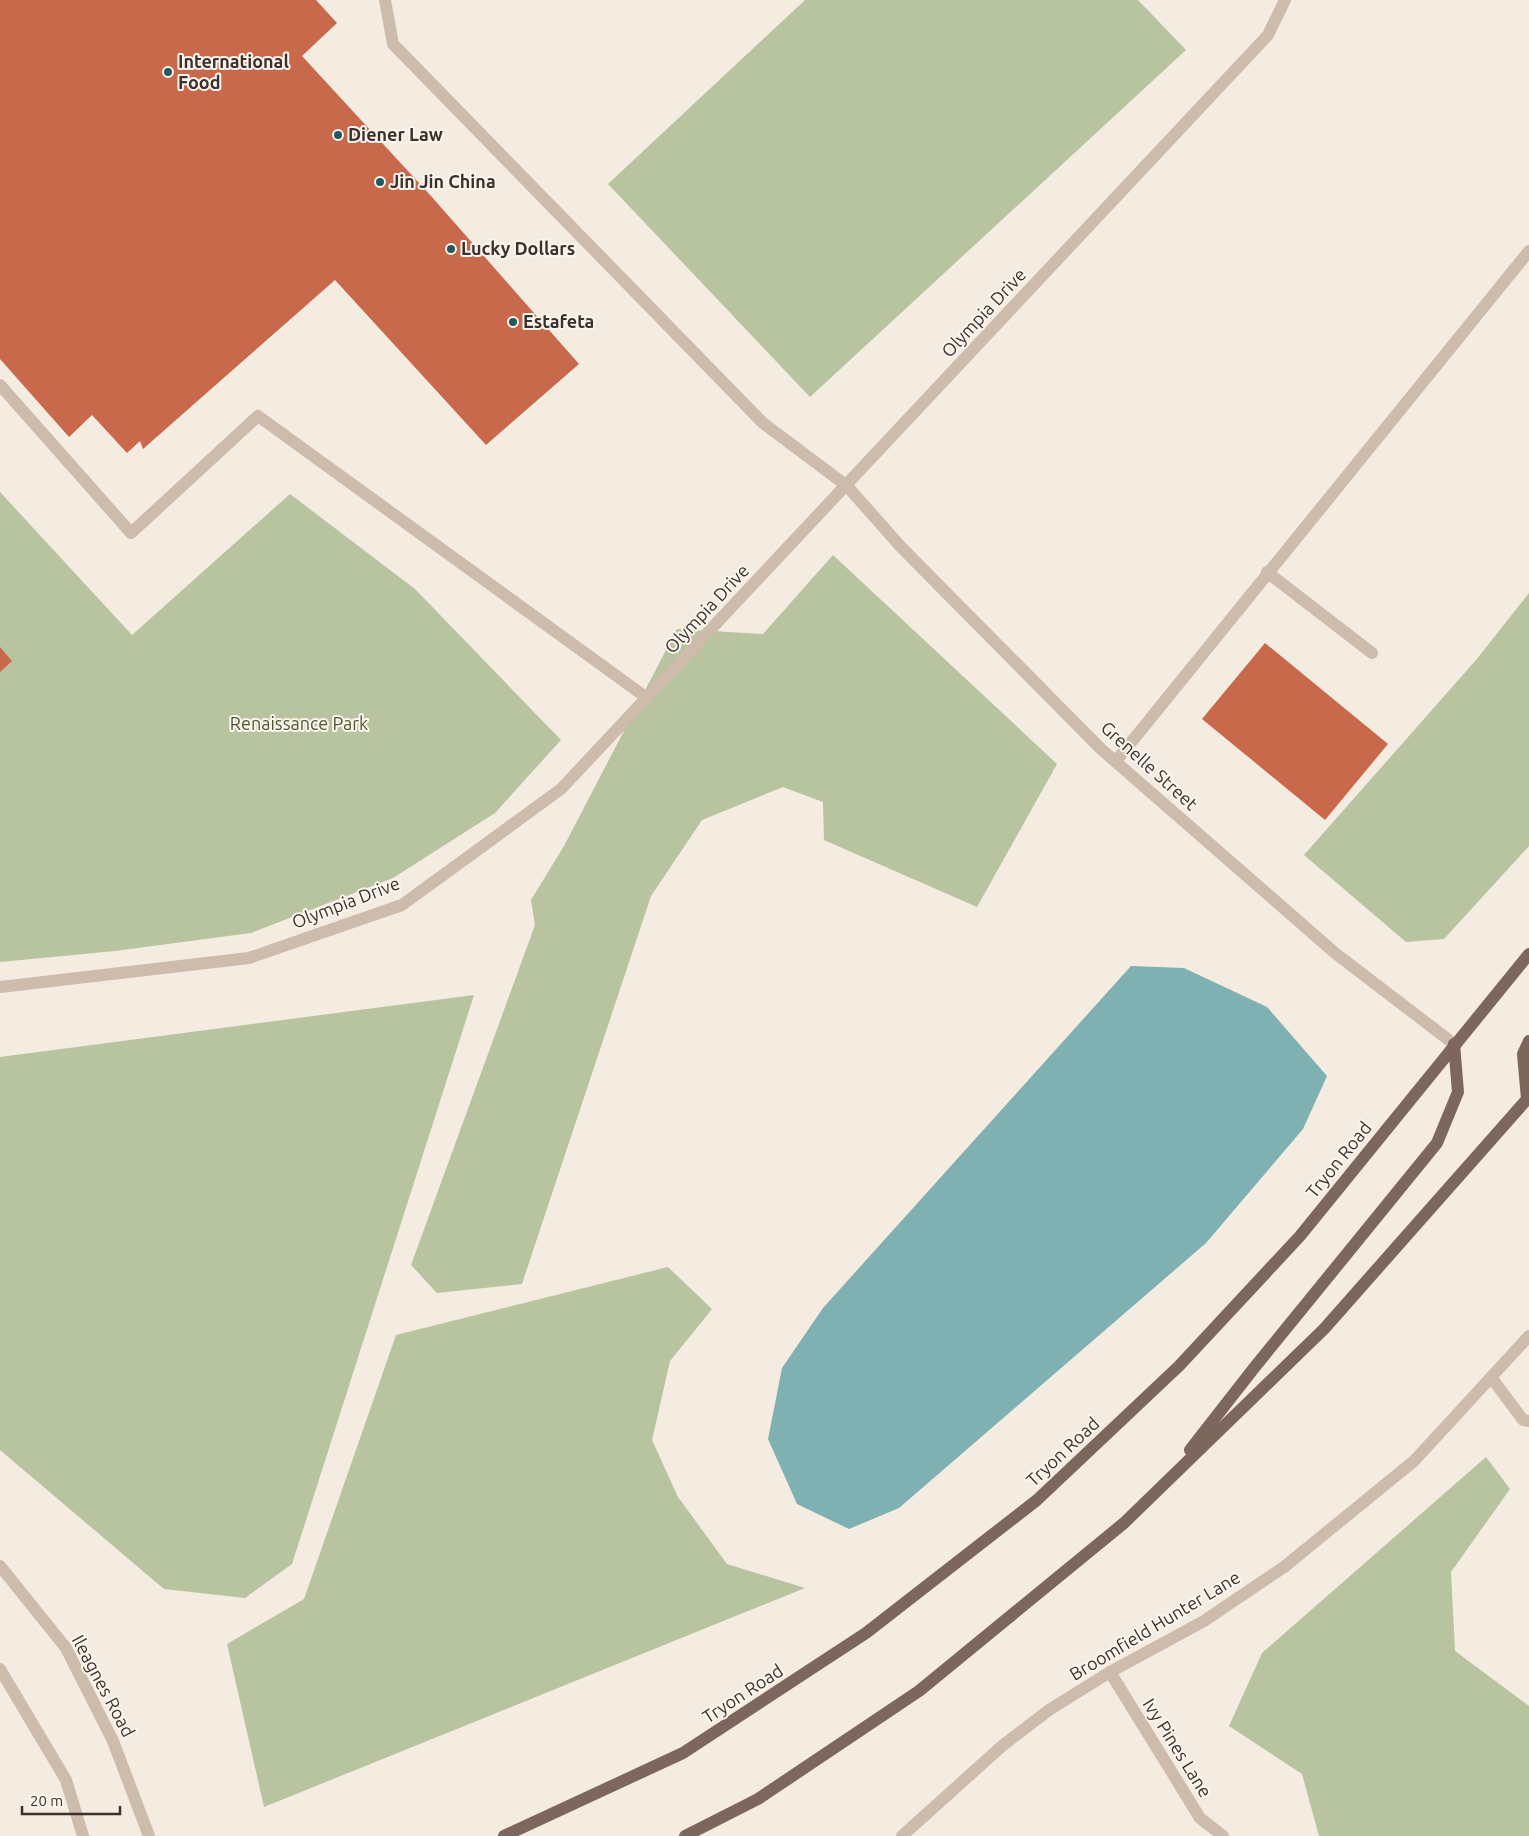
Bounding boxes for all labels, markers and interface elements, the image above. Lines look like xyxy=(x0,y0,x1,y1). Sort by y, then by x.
place label: International Food xyxy=(178,51,289,92)
marker: International Food xyxy=(162,66,174,78)
place label: Diener Law xyxy=(348,124,443,144)
marker: Diener Law xyxy=(332,129,344,141)
place label: Jin Jin China xyxy=(390,171,496,191)
marker: Jin Jin China xyxy=(374,176,386,188)
place label: Lucky Dollars xyxy=(461,238,575,258)
marker: Lucky Dollars xyxy=(445,243,457,255)
street label: Olympia Drive xyxy=(937,264,1029,361)
place label: Estafeta xyxy=(523,311,594,331)
marker: Estafeta xyxy=(507,316,519,328)
street label: Olympia Drive xyxy=(660,560,752,657)
park label: Renaissance Park xyxy=(230,713,368,733)
street label: Grenelle Street xyxy=(1097,717,1202,814)
street label: Olympia Drive xyxy=(289,872,402,932)
street label: Tryon Road xyxy=(1302,1117,1375,1201)
street label: Tryon Road xyxy=(1022,1413,1103,1490)
street label: Broomfield Hunter Lane xyxy=(1066,1566,1243,1684)
street label: Ileagnes Road xyxy=(69,1631,139,1740)
street label: Tryon Road xyxy=(699,1660,786,1727)
street label: Ivy Pines Lane xyxy=(1140,1694,1216,1800)
scale bar xyxy=(22,1784,120,1816)
text: 20 m xyxy=(30,1792,63,1809)

